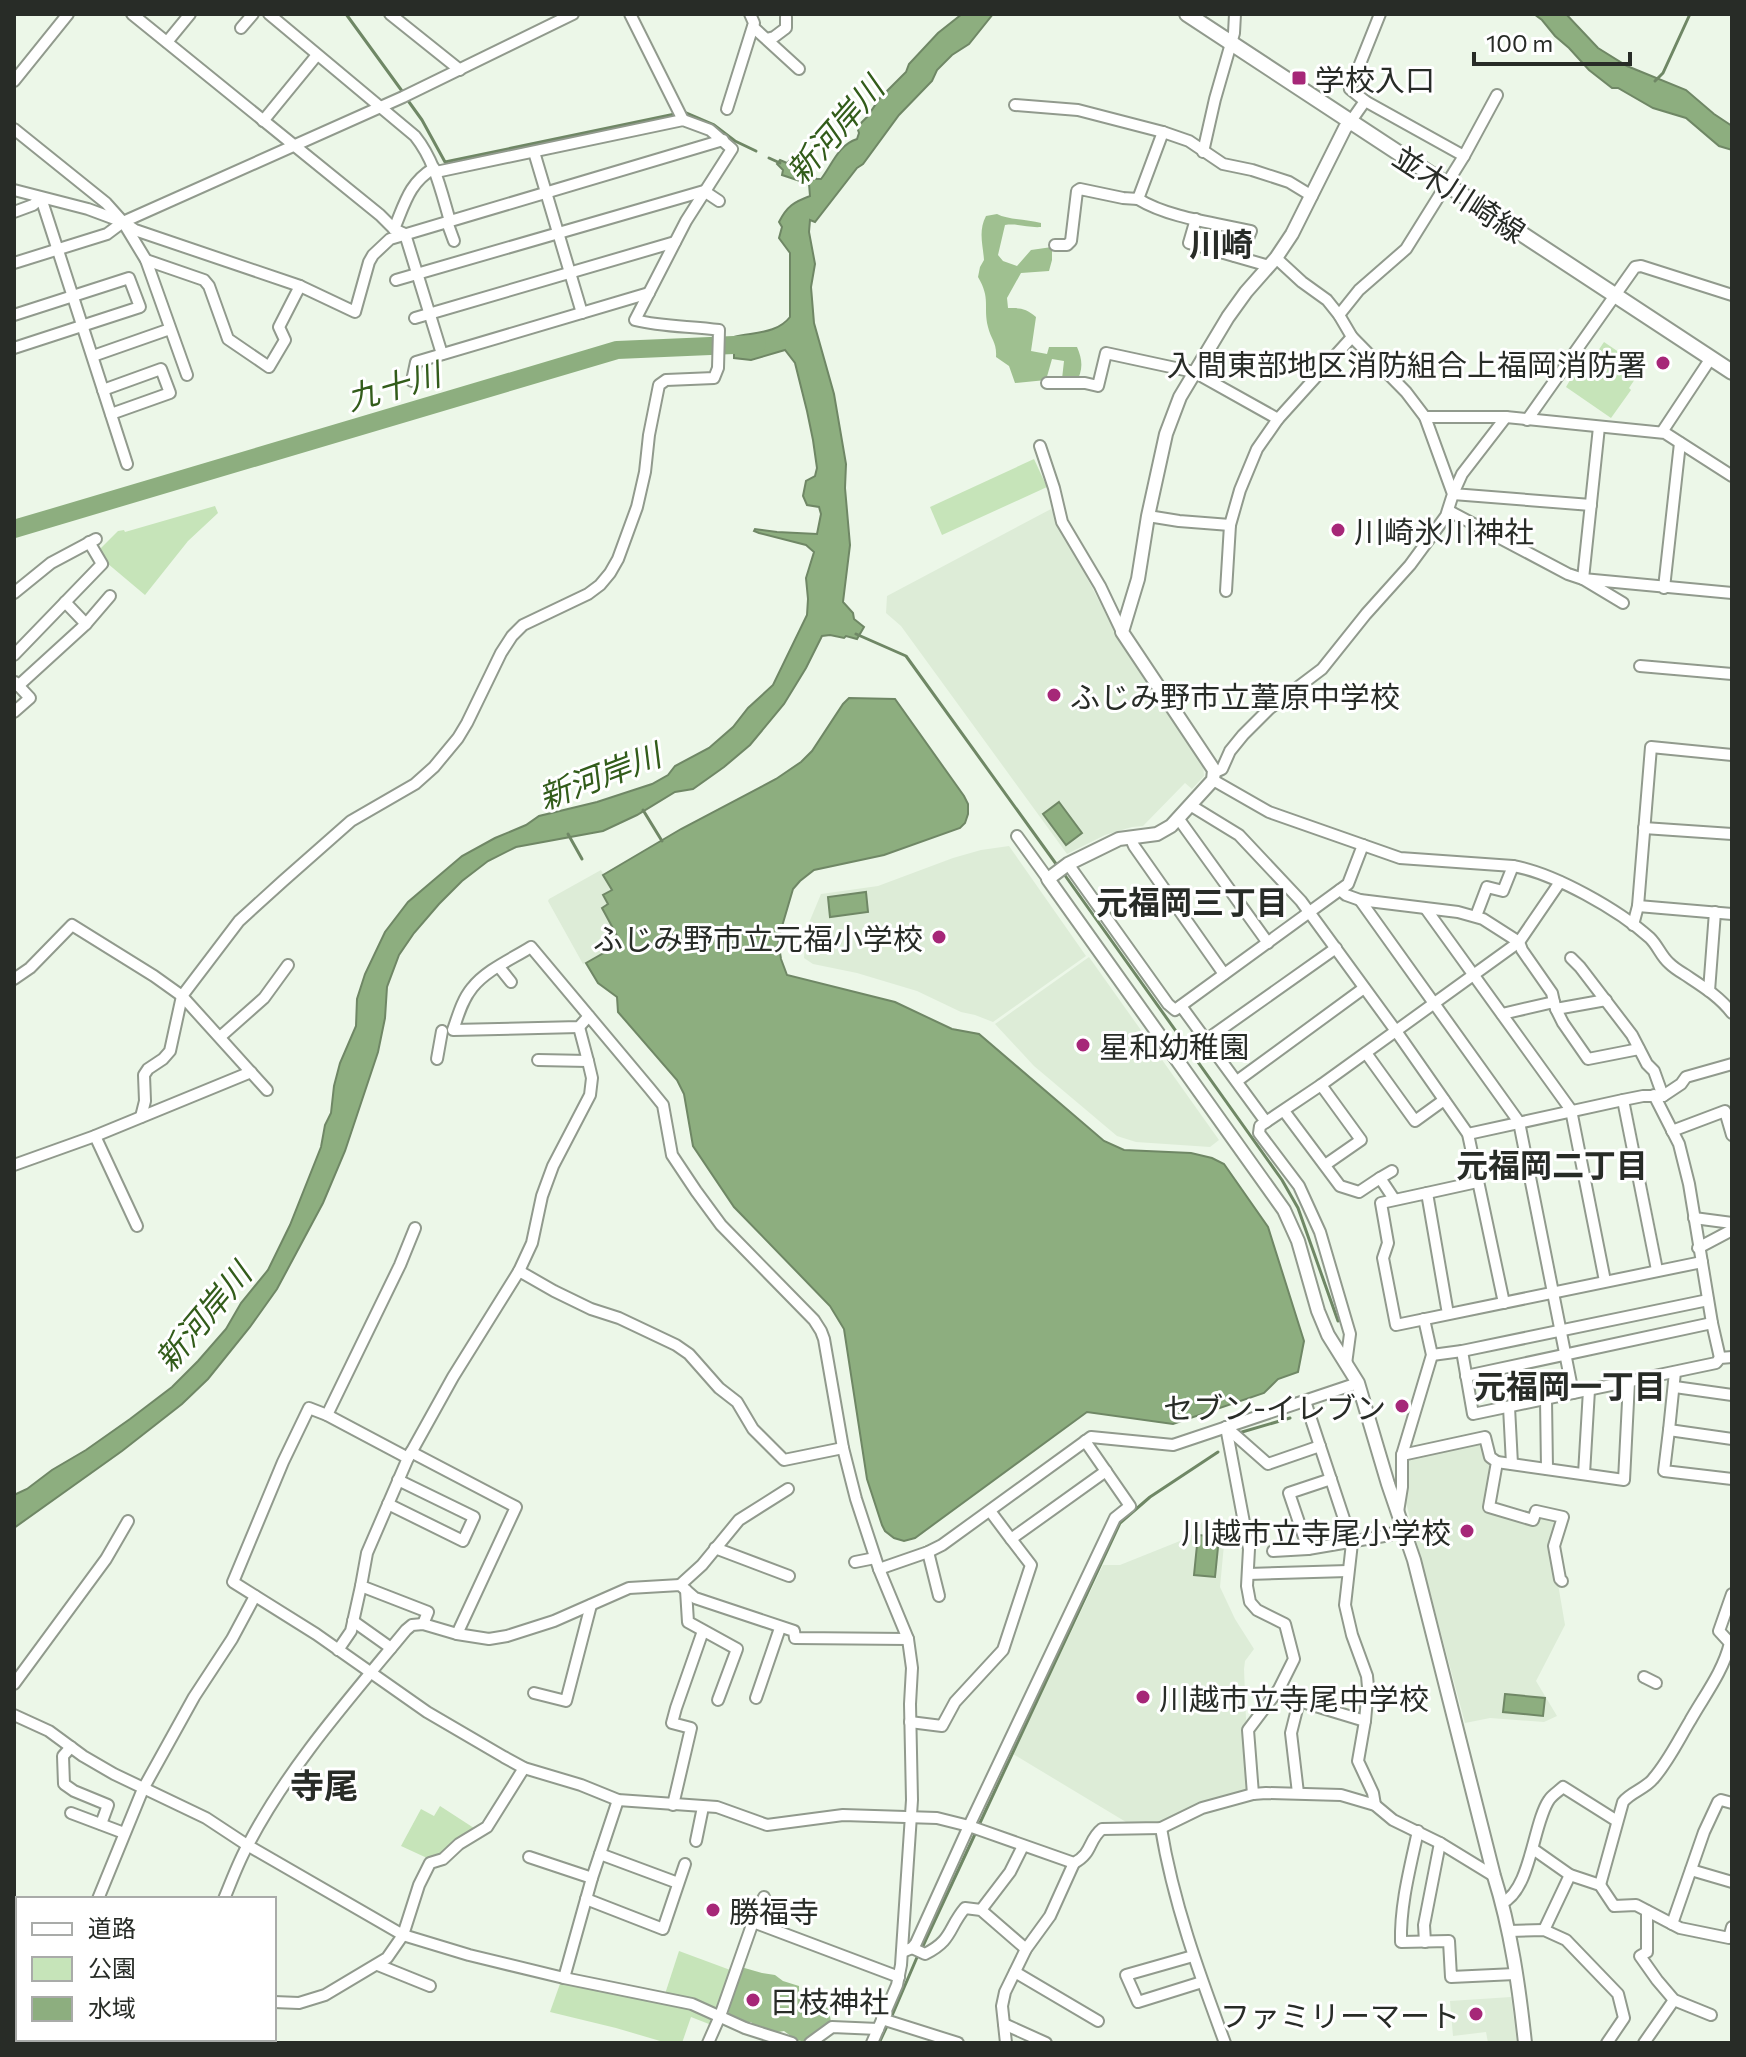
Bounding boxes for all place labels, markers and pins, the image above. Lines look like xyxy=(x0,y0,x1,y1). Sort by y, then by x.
place label: 学校入口 xyxy=(1315,60,1435,97)
marker: 学校入口 xyxy=(1290,69,1308,87)
place label: 入間東部地区消防組合上福岡消防署 xyxy=(1167,345,1647,382)
marker: 入間東部地区消防組合上福岡消防署 xyxy=(1654,354,1672,372)
place label: 川崎氷川神社 xyxy=(1354,512,1534,549)
marker: 川崎氷川神社 xyxy=(1329,521,1347,539)
place label: ふじみ野市立葦原中学校 xyxy=(1070,677,1400,714)
marker: ふじみ野市立葦原中学校 xyxy=(1045,686,1063,704)
place label: ふじみ野市立元福小学校 xyxy=(593,919,923,956)
marker: ふじみ野市立元福小学校 xyxy=(930,928,948,946)
place label: 星和幼稚園 xyxy=(1099,1027,1249,1064)
marker: 星和幼稚園 xyxy=(1074,1036,1092,1054)
place label: セブン-イレブン xyxy=(1163,1388,1386,1425)
marker: セブン-イレブン xyxy=(1393,1397,1411,1415)
place label: 川越市立寺尾小学校 xyxy=(1181,1513,1451,1550)
marker: 川越市立寺尾小学校 xyxy=(1458,1522,1476,1540)
place label: 川越市立寺尾中学校 xyxy=(1159,1679,1429,1716)
marker: 川越市立寺尾中学校 xyxy=(1134,1688,1152,1706)
place label: 勝福寺 xyxy=(729,1892,819,1929)
marker: 勝福寺 xyxy=(704,1901,722,1919)
place label: 日枝神社 xyxy=(769,1982,889,2019)
marker: 日枝神社 xyxy=(744,1991,762,2009)
place label: ファミリーマート xyxy=(1220,1996,1460,2033)
marker: ファミリーマート xyxy=(1467,2005,1485,2023)

